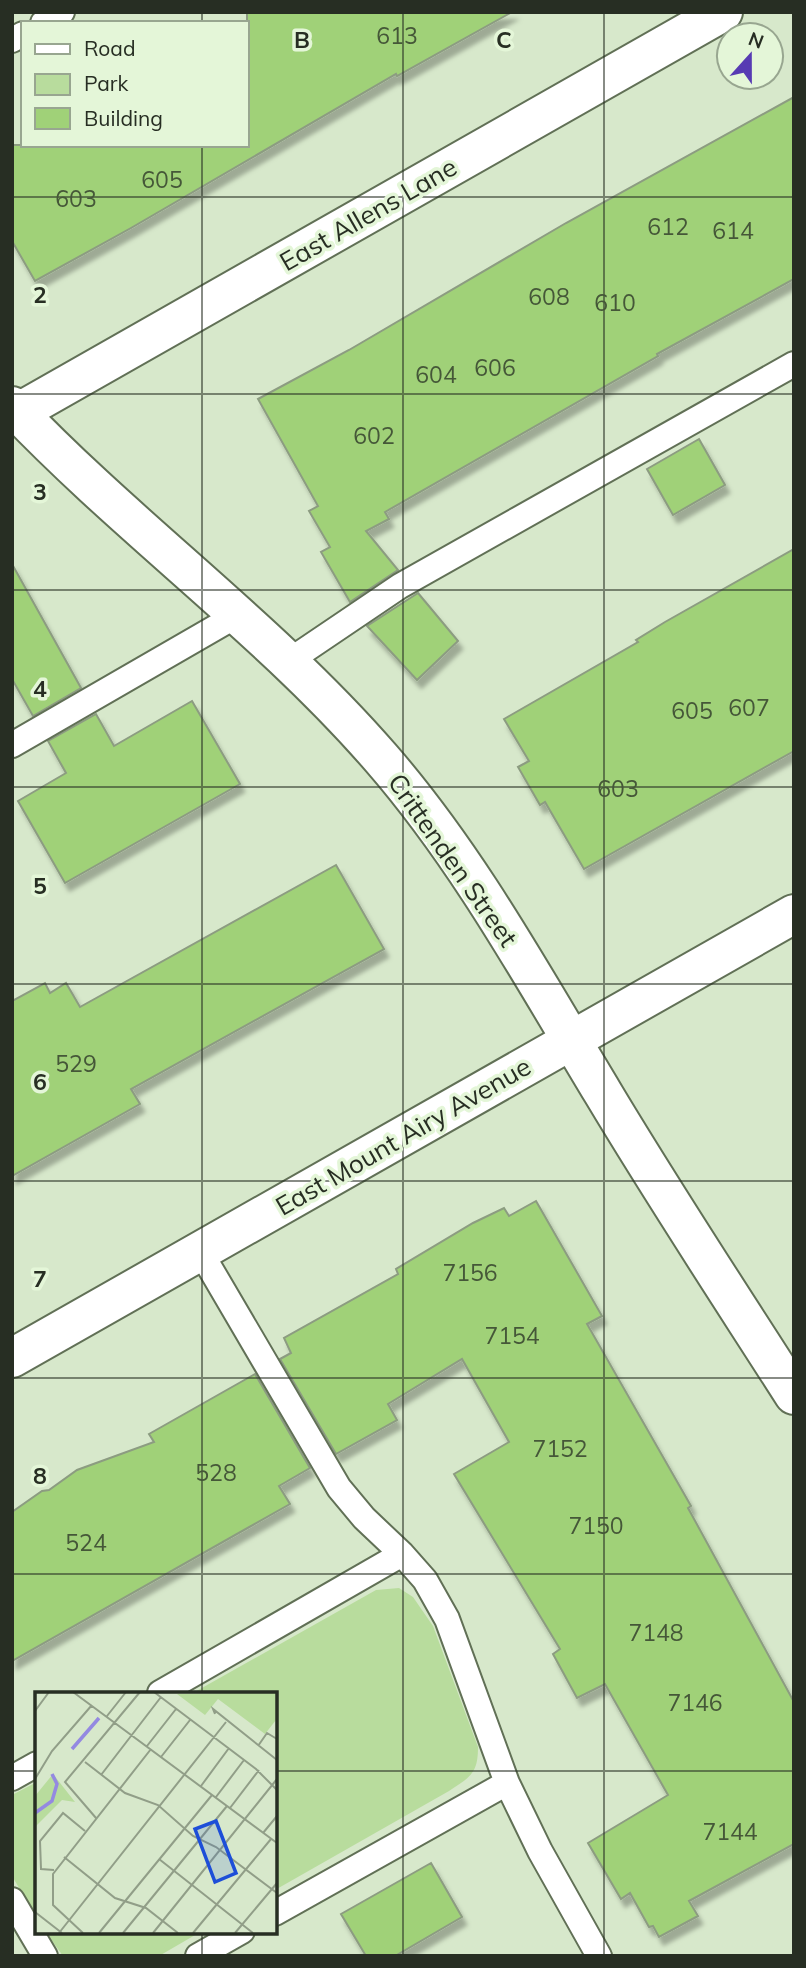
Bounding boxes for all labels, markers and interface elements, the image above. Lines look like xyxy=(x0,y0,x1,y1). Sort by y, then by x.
legend xyxy=(21,21,248,147)
house number: 613 xyxy=(376,21,418,50)
north arrow xyxy=(715,21,785,91)
text: B xyxy=(294,25,310,54)
text: C xyxy=(496,25,512,54)
text: N xyxy=(745,26,767,54)
text: Road xyxy=(84,35,135,61)
text: Park xyxy=(84,70,128,96)
text: Building xyxy=(84,105,163,131)
street label: East Allens Lane xyxy=(274,150,462,278)
house number: 605 xyxy=(141,165,183,194)
house number: 603 xyxy=(55,184,97,213)
house number: 612 xyxy=(647,212,689,241)
house number: 614 xyxy=(712,216,754,245)
text: 2 xyxy=(33,280,47,309)
house number: 608 xyxy=(528,282,570,311)
house number: 610 xyxy=(594,288,636,317)
house number: 606 xyxy=(474,353,516,382)
house number: 604 xyxy=(415,360,457,389)
house number: 602 xyxy=(353,421,395,450)
text: 3 xyxy=(33,477,47,506)
text: 4 xyxy=(33,674,47,703)
house number: 607 xyxy=(728,693,770,722)
house number: 605 xyxy=(671,696,713,725)
street label: Crittenden Street xyxy=(381,767,525,953)
house number: 603 xyxy=(597,774,639,803)
text: 5 xyxy=(33,871,47,900)
house number: 529 xyxy=(55,1049,97,1078)
street label: East Mount Airy Avenue xyxy=(269,1049,537,1223)
text: 6 xyxy=(33,1067,47,1096)
house number: 7156 xyxy=(442,1258,498,1287)
text: 7 xyxy=(33,1264,47,1293)
house number: 7154 xyxy=(484,1321,540,1350)
house number: 7152 xyxy=(532,1434,588,1463)
house number: 528 xyxy=(195,1458,237,1487)
text: 8 xyxy=(33,1461,47,1490)
house number: 7150 xyxy=(568,1511,624,1540)
house number: 524 xyxy=(65,1528,107,1557)
house number: 7148 xyxy=(628,1618,684,1647)
house number: 7146 xyxy=(667,1688,723,1717)
inset map xyxy=(35,1692,276,1933)
house number: 7144 xyxy=(702,1817,758,1846)

